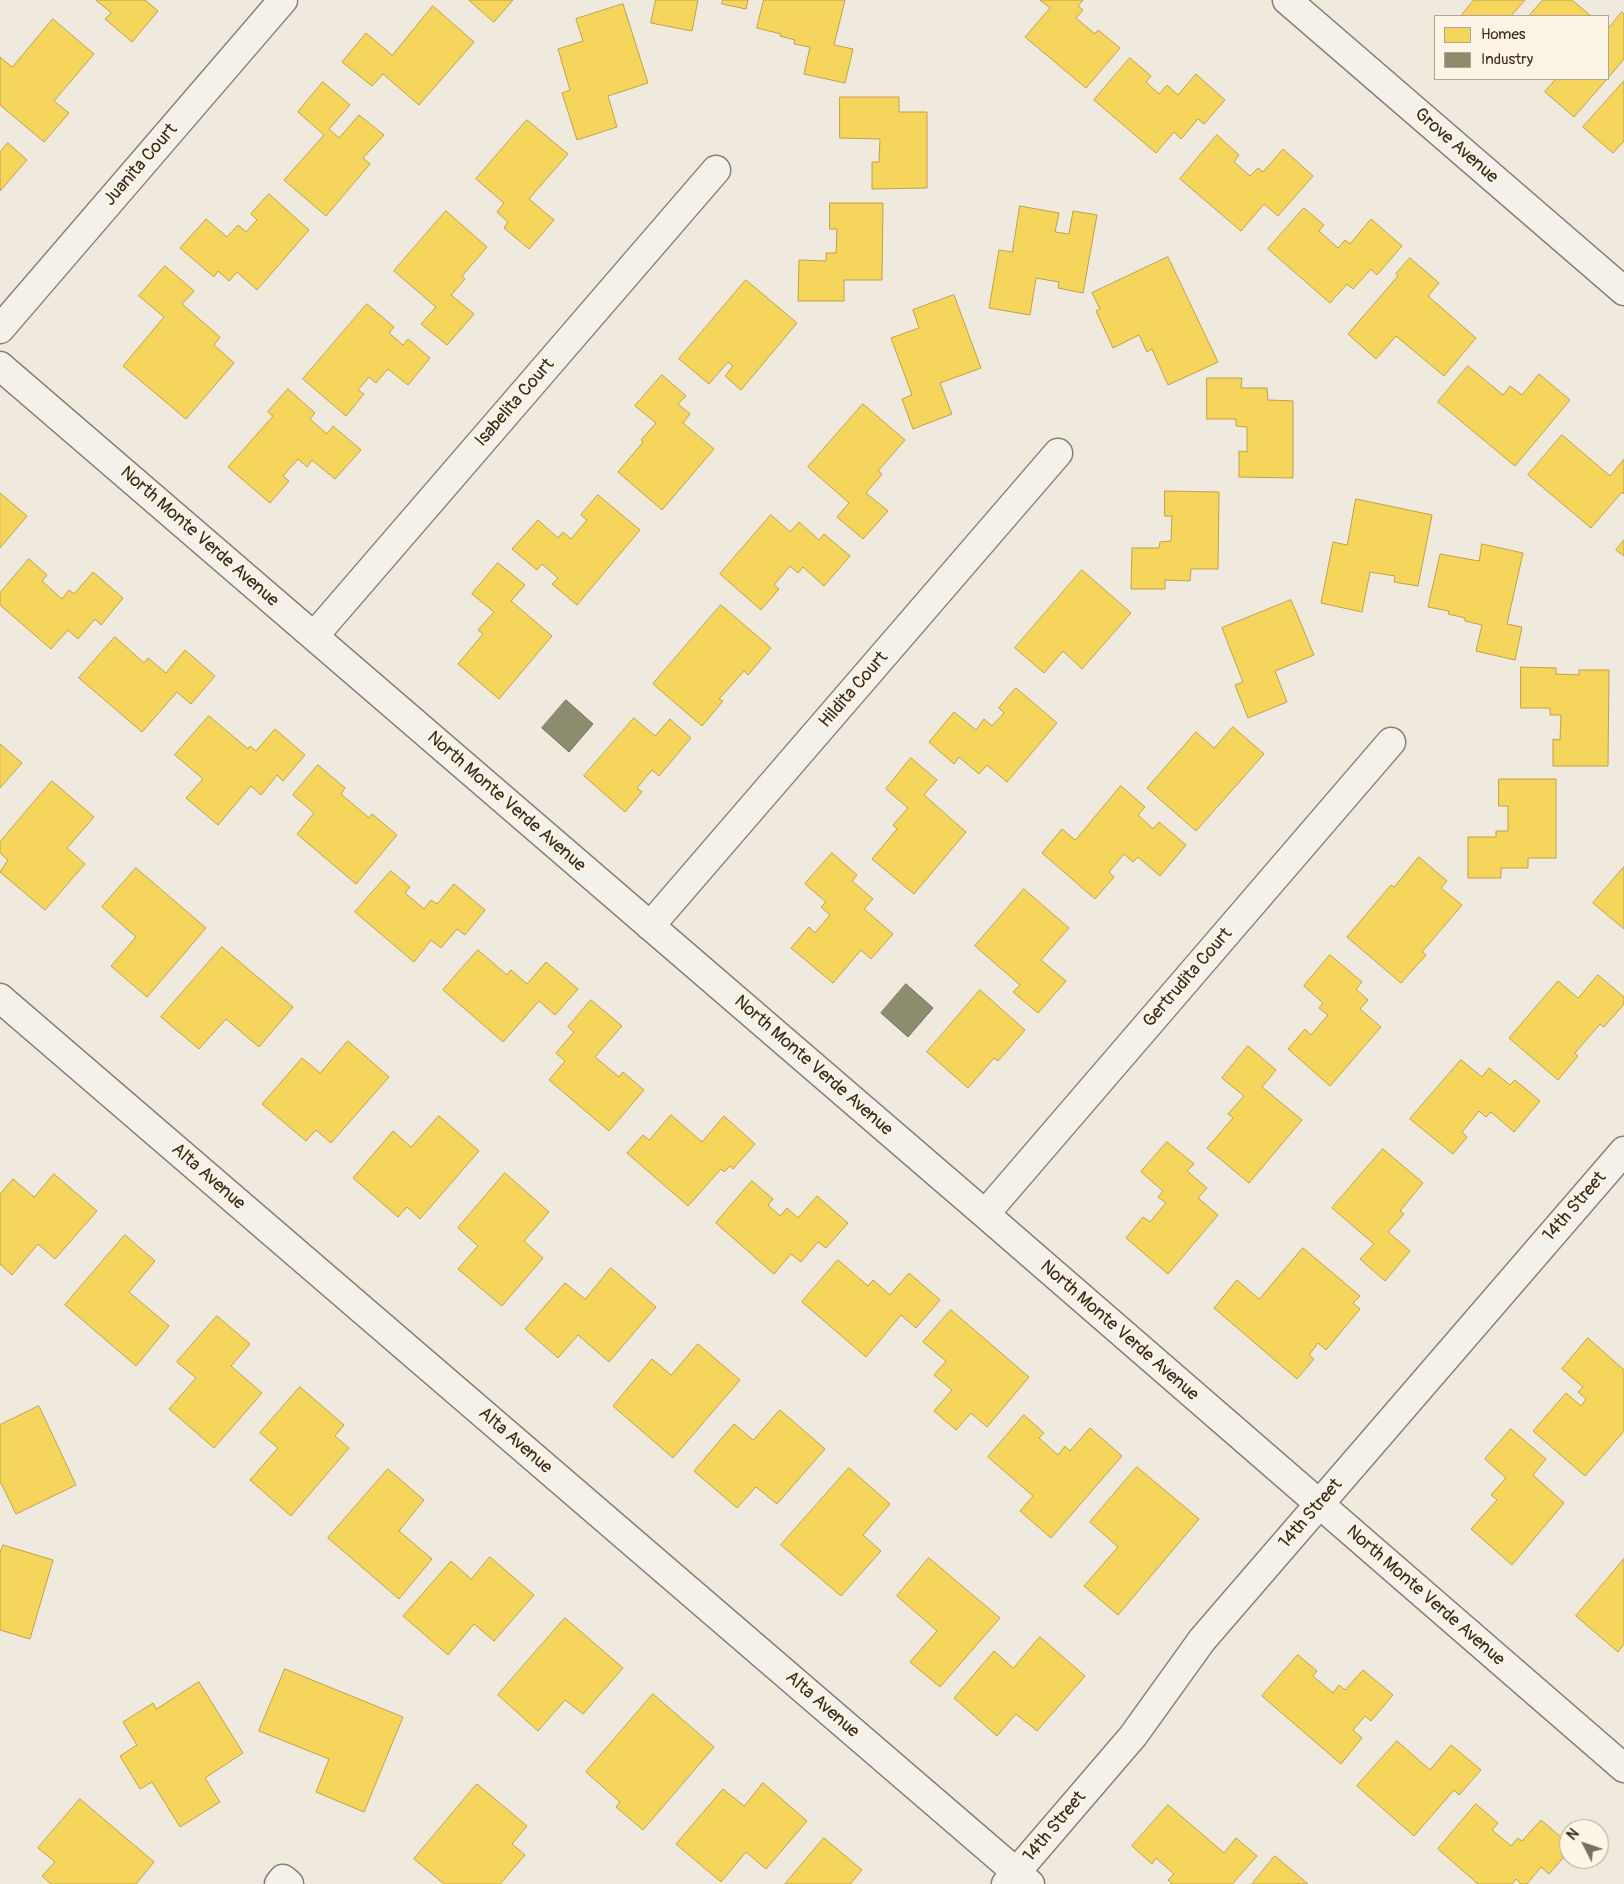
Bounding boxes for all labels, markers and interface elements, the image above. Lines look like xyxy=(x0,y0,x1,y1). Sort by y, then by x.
legend xyxy=(1434,15,1609,80)
text: Homes xyxy=(1481,25,1526,44)
text: Industry xyxy=(1481,50,1533,69)
street label: Grove Avenue xyxy=(1410,104,1502,188)
street label: Juanita Court xyxy=(99,119,183,211)
street label: Isabelita Court xyxy=(471,355,559,451)
street label: North Monte Verde Avenue xyxy=(115,462,283,612)
street label: Hildita Court xyxy=(815,647,893,733)
street label: North Monte Verde Avenue xyxy=(422,727,590,877)
street label: Gertrudita Court xyxy=(1139,924,1237,1032)
street label: North Monte Verde Avenue xyxy=(729,991,897,1141)
street label: Alta Avenue xyxy=(167,1139,249,1215)
street label: 14th Street xyxy=(1539,1168,1611,1246)
street label: North Monte Verde Avenue xyxy=(1035,1256,1203,1406)
street label: Alta Avenue xyxy=(474,1403,556,1479)
street label: 14th Street xyxy=(1275,1475,1347,1553)
street label: North Monte Verde Avenue xyxy=(1341,1521,1509,1671)
street label: Alta Avenue xyxy=(781,1667,863,1743)
street label: 14th Street xyxy=(1019,1787,1091,1867)
north arrow xyxy=(1559,1819,1609,1869)
text: N xyxy=(1564,1825,1583,1844)

